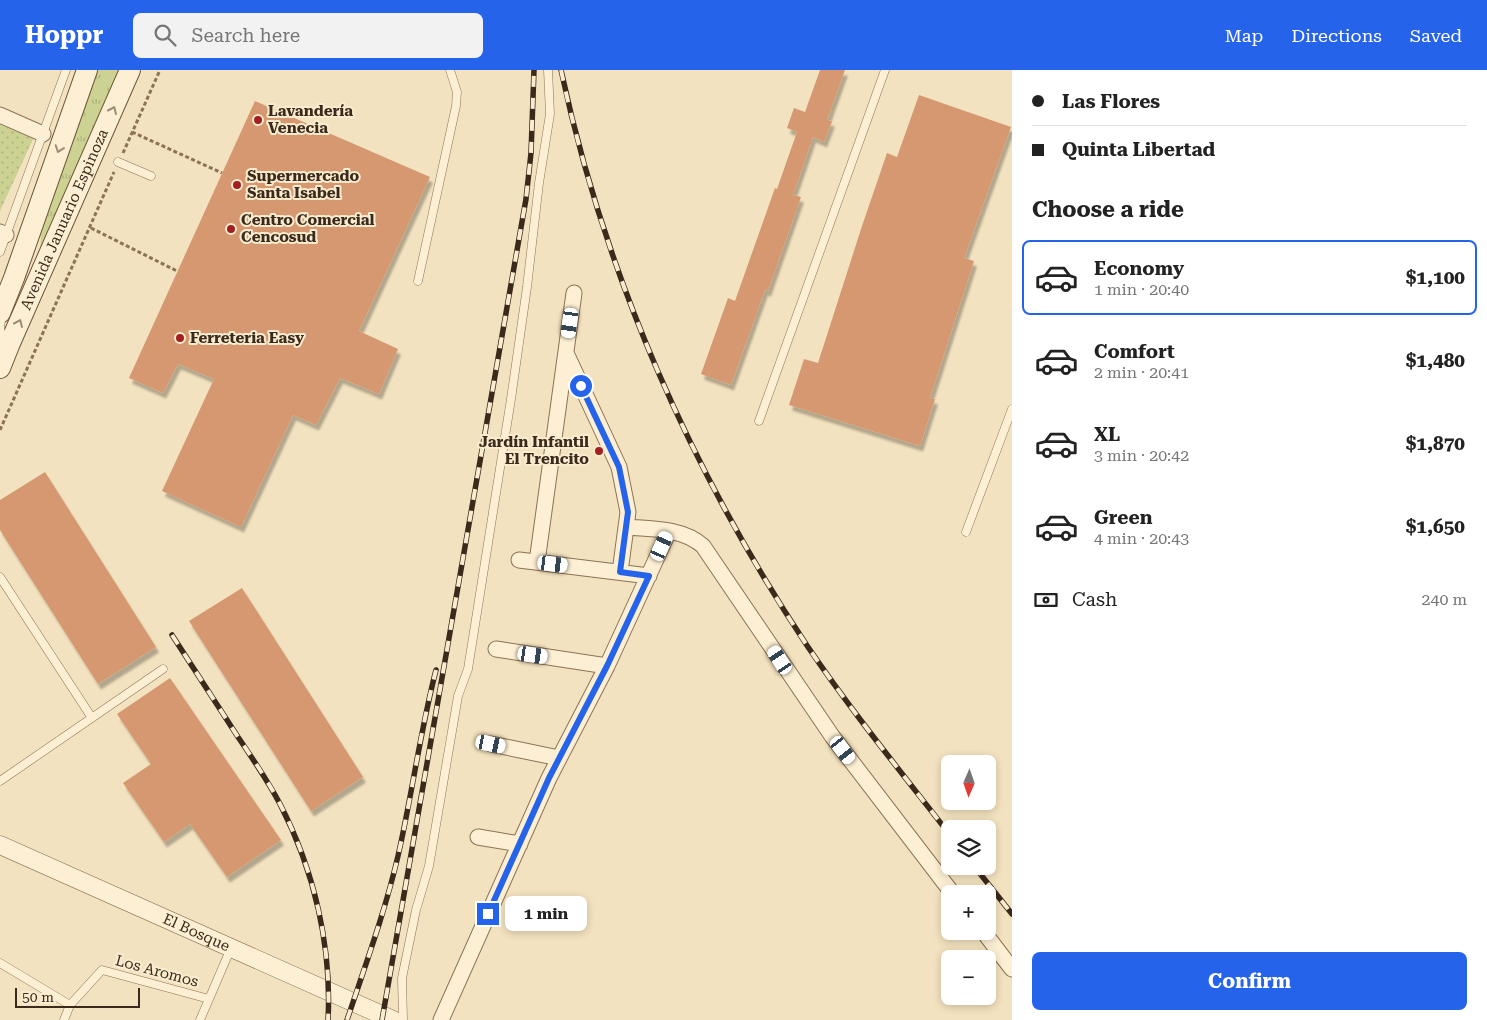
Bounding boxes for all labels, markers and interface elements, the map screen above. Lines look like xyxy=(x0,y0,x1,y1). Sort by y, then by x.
search box xyxy=(133,13,483,58)
text: Hoppr xyxy=(25,21,103,49)
icon: search xyxy=(151,21,179,49)
text: Search here xyxy=(191,24,300,47)
text: Map xyxy=(1225,25,1263,46)
text: Directions xyxy=(1291,25,1382,46)
text: Saved xyxy=(1410,25,1462,46)
text: Las Flores xyxy=(1062,90,1160,113)
place label: Lavandería Venecia xyxy=(268,102,353,137)
one-way arrow xyxy=(106,106,117,115)
marker: Lavandería Venecia xyxy=(252,114,264,126)
street label: Avenida Januario Espinoza xyxy=(17,126,112,312)
text: Quinta Libertad xyxy=(1062,138,1215,161)
one-way arrow xyxy=(55,144,65,153)
place label: Supermercado Santa Isabel xyxy=(247,167,360,202)
marker: Supermercado Santa Isabel xyxy=(231,179,243,191)
text: Choose a ride xyxy=(1032,197,1184,222)
place label: Centro Comercial Cencosud xyxy=(241,211,375,246)
marker: Centro Comercial Cencosud xyxy=(225,223,237,235)
icon: car xyxy=(1034,255,1079,300)
text: Economy xyxy=(1094,257,1184,280)
text: $1,100 xyxy=(1406,266,1465,289)
text: 1 min · 20:40 xyxy=(1094,280,1189,299)
car xyxy=(560,307,579,339)
one-way arrow xyxy=(12,319,23,328)
place label: Ferreteria Easy xyxy=(190,329,304,347)
marker: Ferreteria Easy xyxy=(174,332,186,344)
icon: car xyxy=(1034,338,1079,383)
text: Comfort xyxy=(1094,340,1175,363)
text: $1,480 xyxy=(1406,349,1465,372)
text: 2 min · 20:41 xyxy=(1094,363,1189,382)
route start xyxy=(570,375,592,397)
icon: car xyxy=(1034,421,1079,466)
text: XL xyxy=(1094,423,1120,446)
text: $1,870 xyxy=(1406,432,1465,455)
place label: Jardín Infantil El Trencito xyxy=(479,433,589,468)
marker: Jardín Infantil El Trencito xyxy=(593,445,605,457)
text: 3 min · 20:42 xyxy=(1094,446,1189,465)
icon: car xyxy=(1034,504,1079,549)
text: Green xyxy=(1094,506,1152,529)
text: $1,650 xyxy=(1406,515,1465,538)
car xyxy=(649,529,674,563)
text: 4 min · 20:43 xyxy=(1094,529,1189,548)
car xyxy=(537,555,568,573)
icon: cash xyxy=(1032,586,1060,614)
text: Cash xyxy=(1072,588,1117,611)
text: 240 m xyxy=(1421,590,1467,609)
car xyxy=(765,643,794,677)
car xyxy=(517,645,548,665)
car xyxy=(474,734,507,754)
car xyxy=(827,734,858,766)
north arrow xyxy=(941,755,996,810)
map controls xyxy=(941,755,996,1005)
button: layers xyxy=(941,820,996,875)
button: + xyxy=(941,885,996,940)
callout: 1 min xyxy=(506,896,588,932)
route end xyxy=(477,903,499,925)
text: 1 min xyxy=(524,904,568,923)
street label: El Bosque xyxy=(160,910,233,955)
button: − xyxy=(941,950,996,1005)
street label: Los Aromos xyxy=(114,951,200,991)
button: Confirm xyxy=(1032,952,1467,1010)
scale bar xyxy=(15,985,140,1008)
text: 50 m xyxy=(22,989,54,1005)

